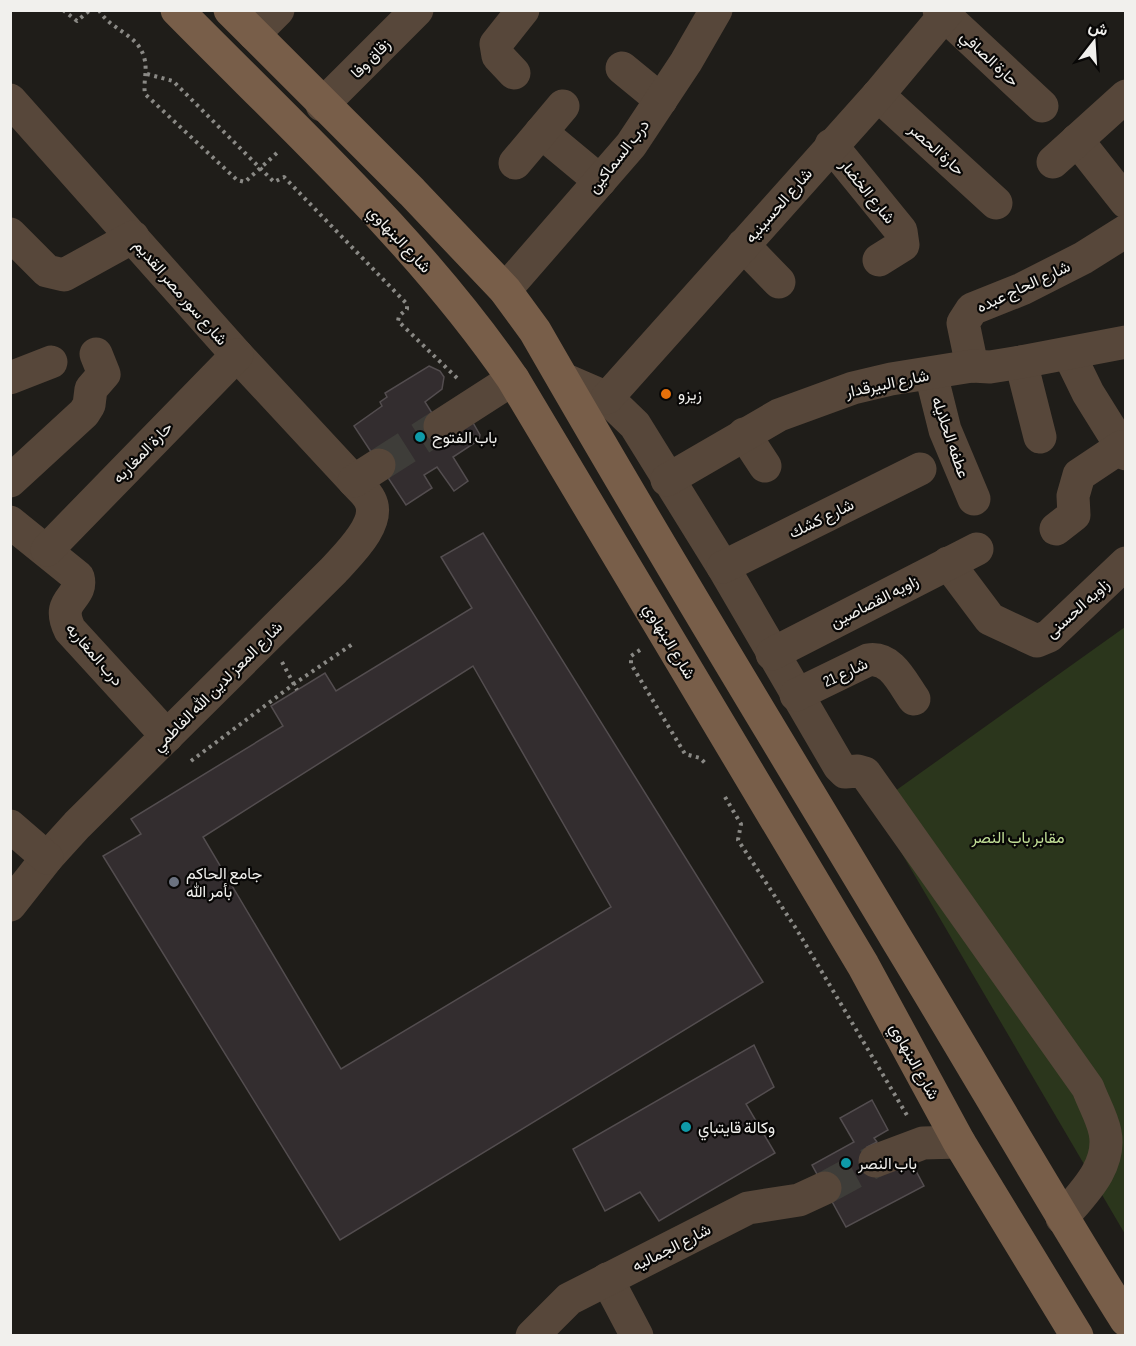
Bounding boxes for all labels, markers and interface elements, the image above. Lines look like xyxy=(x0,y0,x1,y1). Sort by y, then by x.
north arrow xyxy=(1064,12,1124,72)
text: ش xyxy=(1086,17,1110,41)
street label: حارة الصافي xyxy=(954,27,1022,93)
street label: زقاق وفا xyxy=(347,35,395,83)
street label: درب السماكين xyxy=(584,116,654,198)
street label: حارة الحصر xyxy=(904,120,968,180)
street label: شارع الخضار xyxy=(834,155,899,229)
street label: شارع الحسينيه xyxy=(742,165,817,248)
street label: شارع البنهاوي xyxy=(361,203,435,279)
street label: شارع سور مصر القديم xyxy=(128,236,231,350)
street label: شارع الحاج عبده xyxy=(974,257,1074,318)
street label: شارع البيرقدار xyxy=(843,366,931,404)
place label: زيزو xyxy=(678,386,702,405)
marker: زيزو xyxy=(659,387,673,401)
street label: عطفه الحلايله xyxy=(927,394,972,481)
street label: حارة المغاربه xyxy=(109,418,177,488)
place label: باب الفتوح xyxy=(432,429,497,449)
marker: باب الفتوح xyxy=(413,430,427,444)
street label: شارع كشك xyxy=(786,495,858,544)
street label: زاويه القصاصين xyxy=(827,572,922,633)
street label: زاويه الحسنى xyxy=(1042,575,1114,643)
street label: شارع البنهاوي xyxy=(636,601,699,684)
street label: شارع المعز لدين الله الفاطمي xyxy=(148,617,289,758)
street label: درب المغاربه xyxy=(61,620,126,690)
street label: شارع 21 xyxy=(820,655,871,693)
park label: مقابر باب النصر xyxy=(970,829,1065,848)
place label: جامع الحاكم بأمر الله xyxy=(186,865,263,902)
marker: جامع الحاكم بأمر الله xyxy=(167,875,181,889)
street label: شارع البنهاوي xyxy=(882,1020,942,1105)
place label: وكالة قايتباي xyxy=(698,1119,775,1141)
marker: وكالة قايتباي xyxy=(679,1120,693,1134)
place label: باب النصر xyxy=(857,1155,917,1174)
marker: باب النصر xyxy=(839,1156,853,1170)
street label: شارع الجماليه xyxy=(629,1220,715,1277)

